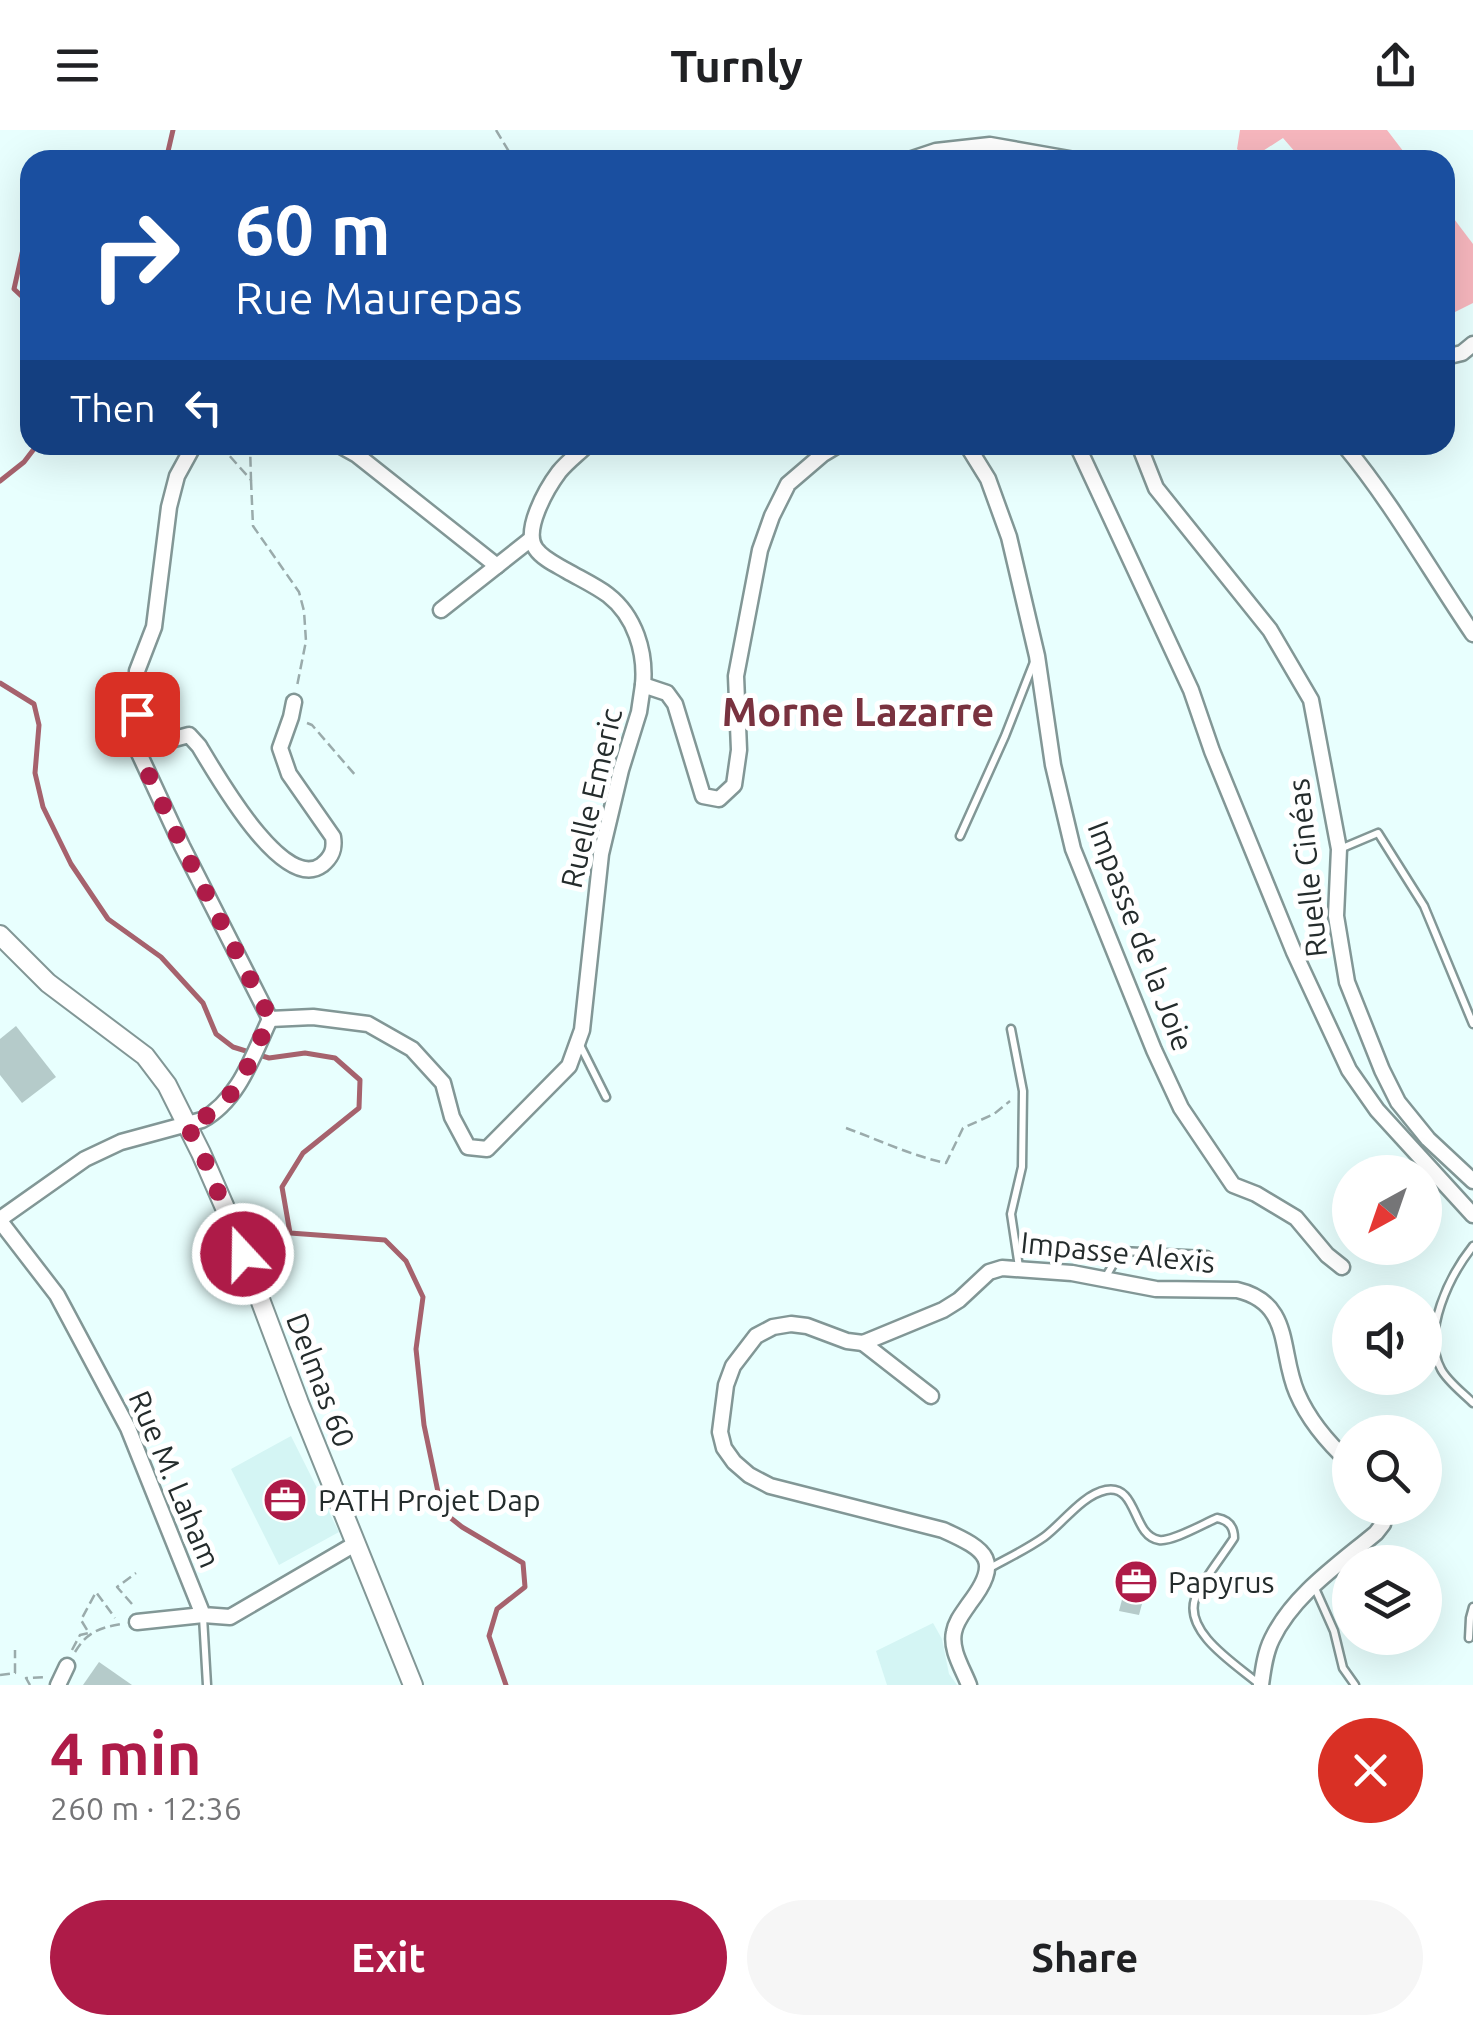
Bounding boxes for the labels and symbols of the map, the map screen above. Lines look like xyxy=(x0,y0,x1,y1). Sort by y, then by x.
pin xyxy=(95,672,180,757)
district label: Morne Lazarre xyxy=(722,689,994,734)
street label: Ruelle Emeric xyxy=(554,705,628,891)
street label: Ruelle Cinéas xyxy=(1281,777,1333,959)
street label: Impasse de la Joie xyxy=(1082,816,1200,1056)
north arrow xyxy=(1332,1155,1442,1265)
position arrow xyxy=(191,1202,295,1306)
street label: Impasse Alexis xyxy=(1019,1225,1217,1279)
street label: Delmas 60 xyxy=(280,1308,362,1452)
street label: Rue M. Laham xyxy=(122,1385,228,1573)
office icon: PATH Projet Dap xyxy=(262,1477,308,1523)
place label: PATH Projet Dap xyxy=(318,1483,540,1517)
office icon: Papyrus xyxy=(1113,1559,1159,1605)
place label: Papyrus xyxy=(1168,1565,1275,1599)

